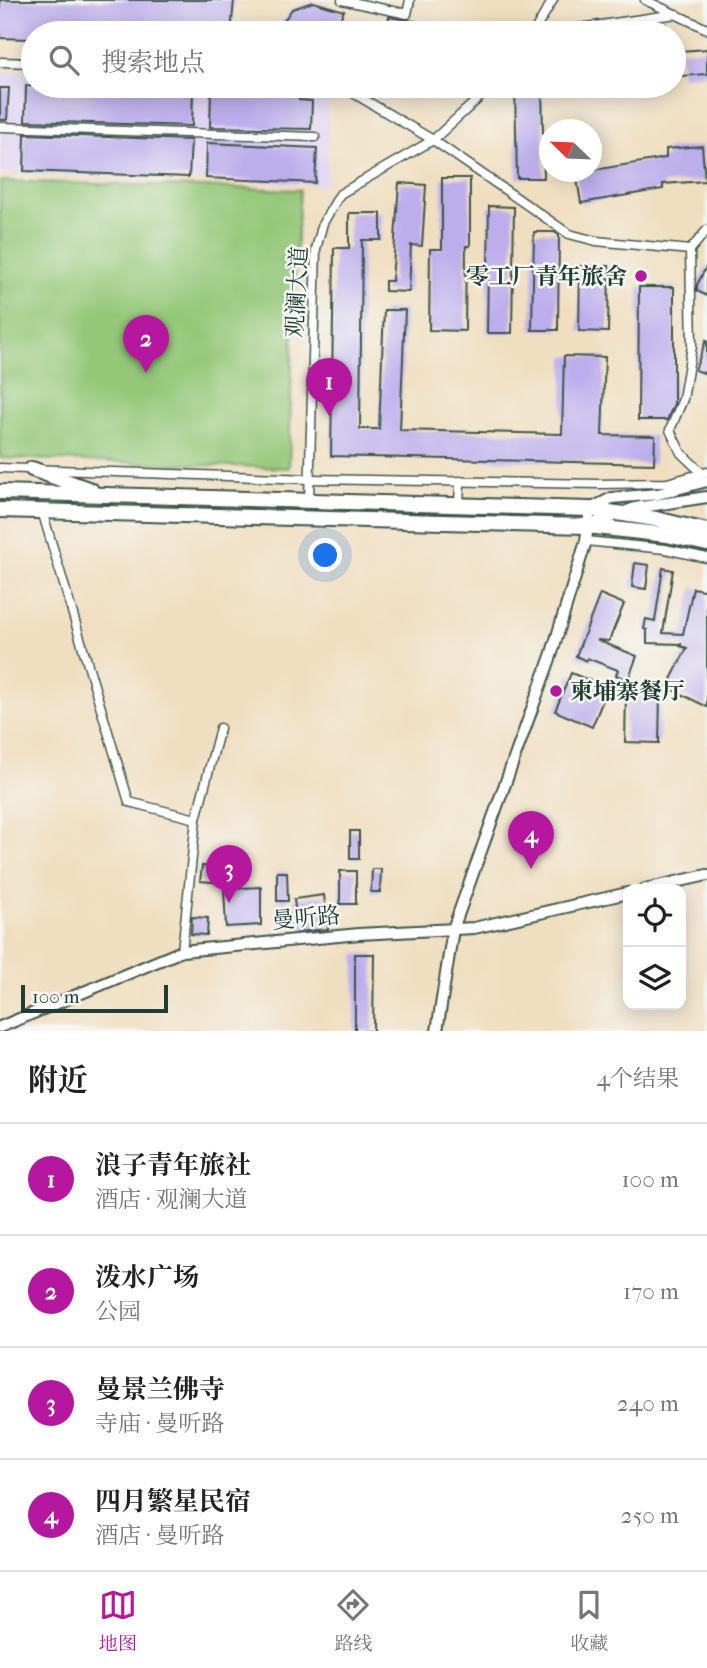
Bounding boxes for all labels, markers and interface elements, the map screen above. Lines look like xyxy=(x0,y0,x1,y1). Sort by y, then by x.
search box xyxy=(21,21,686,98)
icon: search xyxy=(45,41,83,79)
text: 搜索地点 xyxy=(101,47,205,78)
north arrow xyxy=(539,119,602,182)
street label: 观澜大道 xyxy=(281,245,313,339)
place label: 零工厂青年旅舍 xyxy=(466,263,627,290)
marker: 零工厂青年旅舍 xyxy=(633,268,649,284)
pin: 2 xyxy=(123,315,169,373)
pin: 1 xyxy=(306,358,352,416)
your location xyxy=(308,538,342,572)
place label: 柬埔寨餐厅 xyxy=(570,678,685,705)
marker: 柬埔寨餐厅 xyxy=(548,683,564,699)
pin: 4 xyxy=(508,811,554,869)
pin: 3 xyxy=(206,845,252,903)
map controls xyxy=(623,884,686,1010)
button: locate xyxy=(623,884,686,947)
street label: 曼听路 xyxy=(270,902,342,934)
button: layers xyxy=(623,947,686,1010)
scale bar xyxy=(21,982,168,1014)
text: 100 m xyxy=(32,986,80,1008)
text: 附近 xyxy=(28,1063,88,1098)
text: 4个结果 xyxy=(596,1065,679,1092)
text: 浪子青年旅社 xyxy=(95,1150,251,1181)
text: 1 xyxy=(47,1166,55,1193)
text: 100 m xyxy=(621,1166,679,1193)
text: 酒店 · 观澜大道 xyxy=(95,1186,248,1213)
text: 泼水广场 xyxy=(95,1262,199,1293)
text: 2 xyxy=(45,1278,57,1305)
text: 170 m xyxy=(623,1278,679,1305)
text: 公园 xyxy=(95,1298,141,1325)
text: 曼景兰佛寺 xyxy=(95,1374,225,1405)
text: 3 xyxy=(46,1390,56,1417)
text: 240 m xyxy=(617,1390,679,1417)
text: 寺庙 · 曼听路 xyxy=(95,1410,225,1437)
text: 四月繁星民宿 xyxy=(95,1486,251,1517)
text: 4 xyxy=(44,1502,58,1529)
text: 250 m xyxy=(621,1502,679,1529)
text: 酒店 · 曼听路 xyxy=(95,1522,225,1549)
tab: 地图 xyxy=(99,1586,137,1655)
tab: 路线 xyxy=(334,1586,372,1655)
tab: 收藏 xyxy=(570,1586,608,1655)

